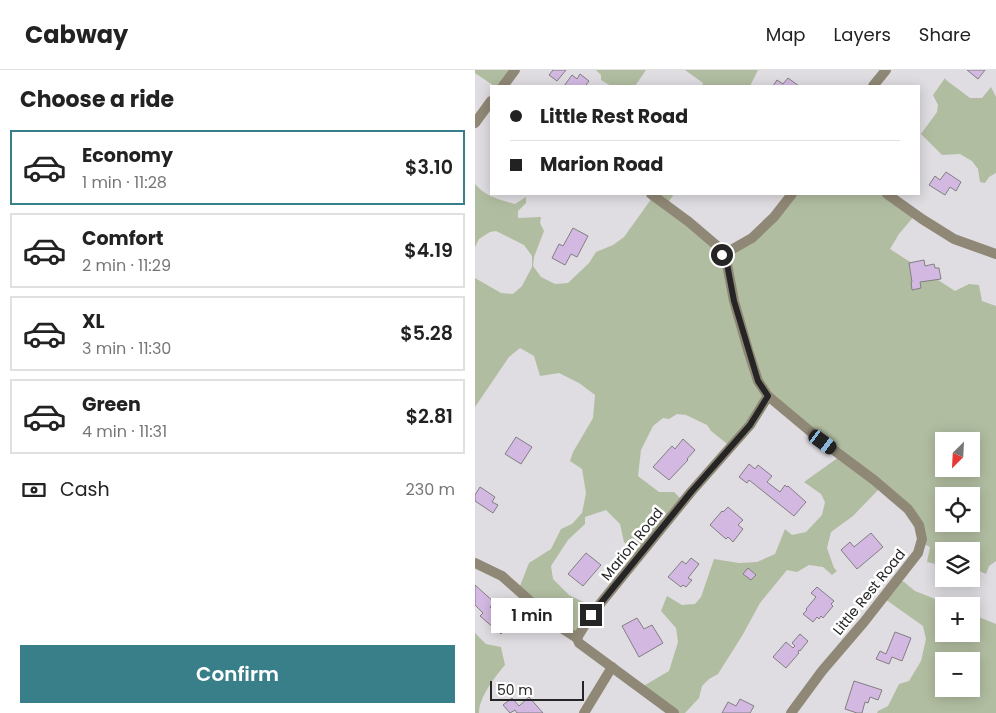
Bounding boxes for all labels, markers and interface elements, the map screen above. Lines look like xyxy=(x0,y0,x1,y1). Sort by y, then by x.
text: Cabway xyxy=(25,18,128,51)
text: Map xyxy=(766,22,806,47)
text: Layers xyxy=(834,22,891,47)
text: Share xyxy=(919,22,971,47)
text: Choose a ride xyxy=(20,84,174,115)
text: Little Rest Road xyxy=(540,103,688,130)
text: Economy xyxy=(82,142,173,169)
icon: car xyxy=(22,145,67,190)
text: Marion Road xyxy=(540,151,663,178)
text: $3.10 xyxy=(405,154,453,181)
text: 1 min · 11:28 xyxy=(82,171,167,194)
text: Comfort xyxy=(82,225,164,252)
icon: car xyxy=(22,228,67,273)
text: $4.19 xyxy=(404,237,453,264)
route start xyxy=(711,244,733,266)
text: 2 min · 11:29 xyxy=(82,254,171,277)
text: XL xyxy=(82,308,105,335)
icon: car xyxy=(22,311,67,356)
text: $5.28 xyxy=(400,320,453,347)
text: 3 min · 11:30 xyxy=(82,337,171,360)
text: Green xyxy=(82,391,141,418)
icon: car xyxy=(22,394,67,439)
text: $2.81 xyxy=(406,403,453,430)
text: 4 min · 11:31 xyxy=(82,420,167,443)
car xyxy=(806,427,839,457)
north arrow xyxy=(935,432,980,478)
map controls xyxy=(935,432,980,697)
icon: cash xyxy=(20,476,48,504)
text: Cash xyxy=(60,476,110,503)
text: 230 m xyxy=(406,478,455,501)
button: locate xyxy=(935,487,980,532)
street label: Marion Road xyxy=(596,503,668,585)
button: layers xyxy=(935,542,980,587)
street label: Little Rest Road xyxy=(828,545,910,639)
button: + xyxy=(935,597,980,642)
callout: 1 min xyxy=(491,598,573,632)
text: 1 min xyxy=(511,604,553,627)
route end xyxy=(580,604,602,626)
button: Confirm xyxy=(20,645,455,703)
button: − xyxy=(935,652,980,697)
scale bar xyxy=(490,678,584,701)
text: 50 m xyxy=(497,680,533,700)

